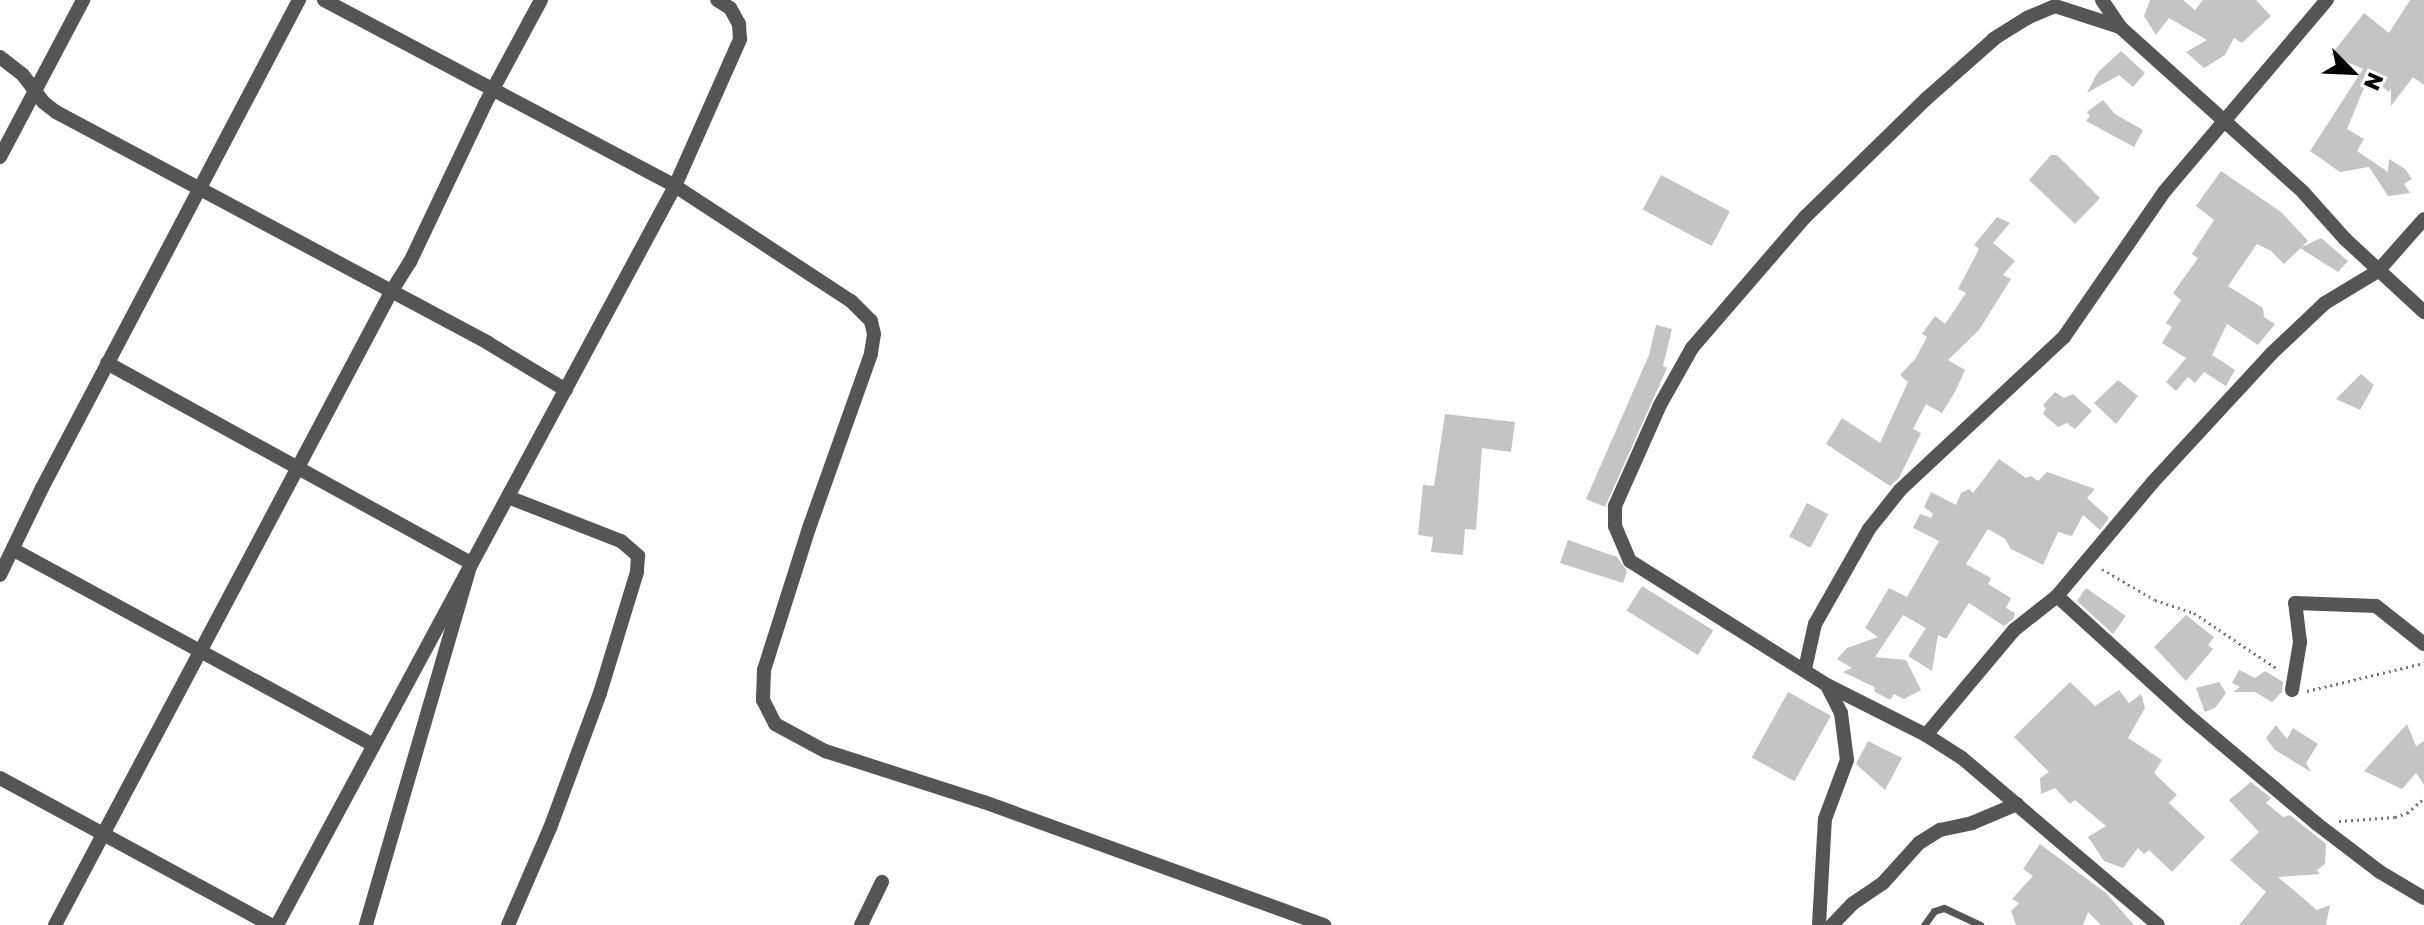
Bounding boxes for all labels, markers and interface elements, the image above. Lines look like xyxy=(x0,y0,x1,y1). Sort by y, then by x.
north arrow xyxy=(2312,32,2392,112)
text: N xyxy=(2359,69,2390,95)

